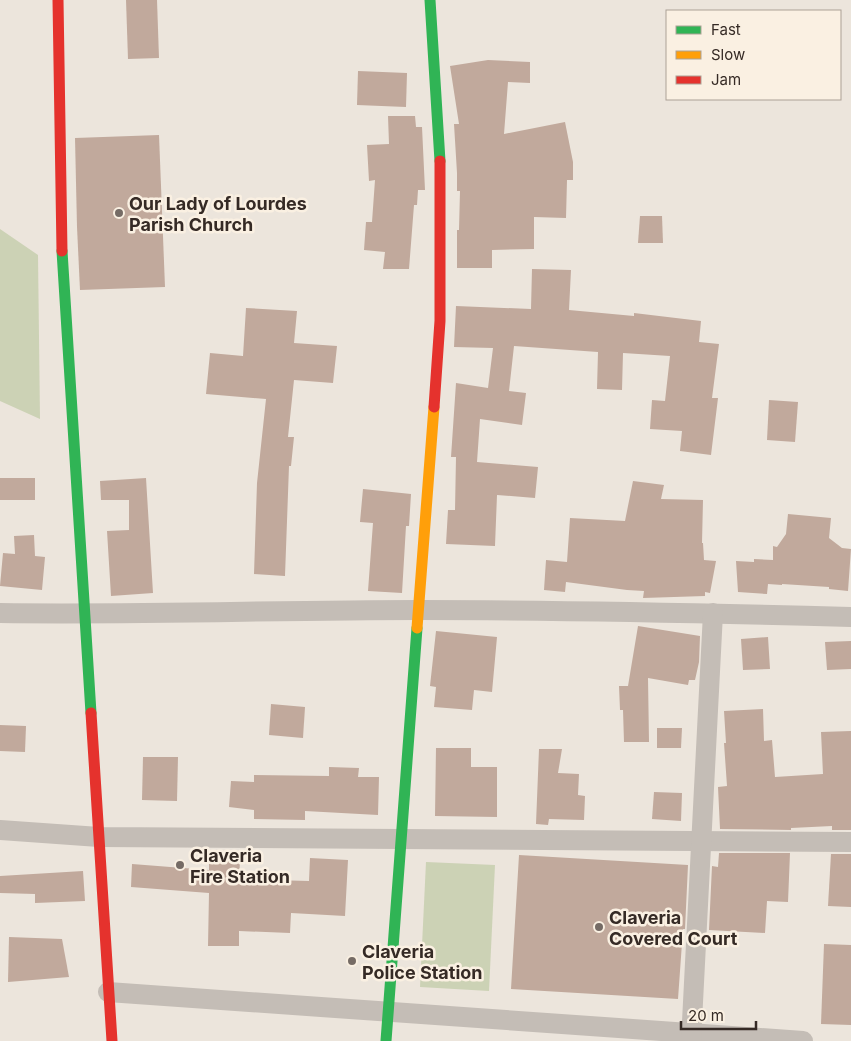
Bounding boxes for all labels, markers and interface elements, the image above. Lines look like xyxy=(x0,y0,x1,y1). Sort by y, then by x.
legend xyxy=(666,10,841,100)
text: Fast xyxy=(711,20,741,39)
text: Slow xyxy=(711,45,745,64)
text: Jam xyxy=(711,70,741,89)
place label: Our Lady of Lourdes Parish Church xyxy=(129,193,307,235)
marker: Our Lady of Lourdes Parish Church xyxy=(113,207,125,219)
place label: Claveria Fire Station xyxy=(190,845,290,887)
marker: Claveria Fire Station xyxy=(174,859,186,871)
place label: Claveria Covered Court xyxy=(609,907,738,949)
marker: Claveria Covered Court xyxy=(593,921,605,933)
place label: Claveria Police Station xyxy=(362,941,483,983)
marker: Claveria Police Station xyxy=(346,955,358,967)
scale bar xyxy=(681,998,756,1030)
text: 20 m xyxy=(688,1006,724,1025)

